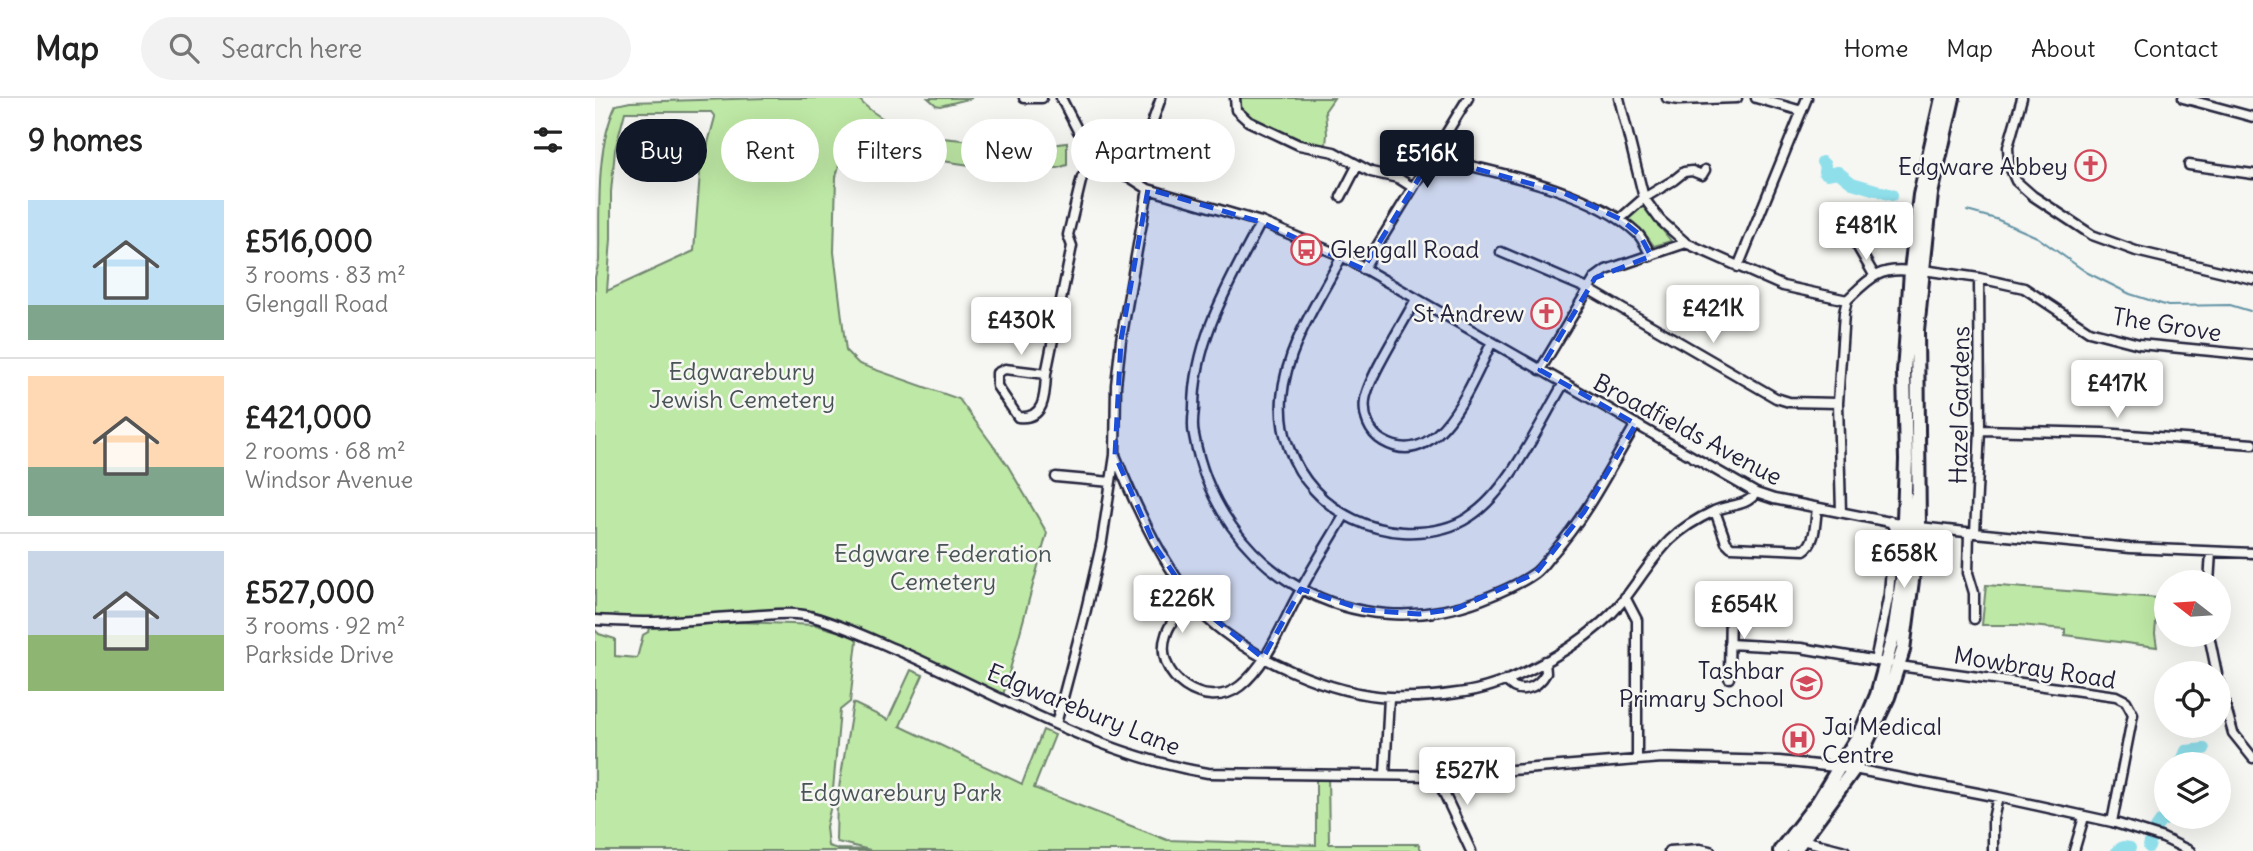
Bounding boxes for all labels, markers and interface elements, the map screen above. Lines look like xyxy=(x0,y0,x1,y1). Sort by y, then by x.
search box xyxy=(141,17,631,80)
text: Map xyxy=(35,27,99,69)
icon: search xyxy=(165,29,203,67)
text: Search here xyxy=(221,32,362,65)
text: Home xyxy=(1844,33,1908,63)
text: Map xyxy=(1946,33,1993,63)
text: About xyxy=(2031,33,2095,63)
text: Contact xyxy=(2133,33,2218,63)
chip: Buy xyxy=(616,119,707,182)
chip: Rent xyxy=(721,119,819,182)
chip: Filters xyxy=(833,119,947,182)
chip: New xyxy=(961,119,1057,182)
chip: Apartment xyxy=(1071,119,1235,182)
text: 9 homes xyxy=(28,121,143,159)
icon: filters xyxy=(529,121,567,159)
pin: £516K xyxy=(1378,130,1476,190)
text: £516K xyxy=(1396,138,1458,167)
church icon: Edgware Abbey xyxy=(2074,149,2108,183)
place label: Edgware Abbey xyxy=(1898,151,2068,181)
pin: £481K xyxy=(1817,202,1915,262)
text: £481K xyxy=(1835,210,1897,239)
text: £516,000 xyxy=(245,222,373,260)
icon: home xyxy=(84,228,168,312)
bus stop icon: Glengall Road xyxy=(1290,232,1324,266)
place label: Glengall Road xyxy=(1330,234,1479,264)
text: 3 rooms · 83 m² xyxy=(245,260,406,289)
pin: £421K xyxy=(1664,286,1762,345)
text: Glengall Road xyxy=(245,289,388,318)
text: £421K xyxy=(1682,293,1744,322)
church icon: St Andrew xyxy=(1530,296,1564,330)
pin: £430K xyxy=(972,298,1070,357)
place label: St Andrew xyxy=(1413,298,1524,328)
street label: The Grove xyxy=(2110,301,2224,347)
text: £430K xyxy=(987,305,1055,334)
street label: Hazel Gardens xyxy=(1943,326,1975,484)
park label: Edgwarebury Jewish Cemetery xyxy=(649,356,835,414)
pin: £417K xyxy=(2068,360,2166,420)
street label: Broadfields Avenue xyxy=(1589,367,1787,491)
text: £417K xyxy=(2087,368,2147,397)
text: £421,000 xyxy=(245,398,372,436)
icon: home xyxy=(84,404,168,488)
text: 2 rooms · 68 m² xyxy=(245,436,406,465)
text: Windsor Avenue xyxy=(245,465,413,494)
pin: £658K xyxy=(1855,531,1953,590)
park label: Edgware Federation Cemetery xyxy=(834,538,1052,596)
text: £658K xyxy=(1871,538,1937,567)
north arrow xyxy=(2154,570,2231,648)
map controls xyxy=(2154,570,2231,829)
text: £527,000 xyxy=(245,573,375,611)
pin: £226K xyxy=(1133,575,1231,635)
icon: home xyxy=(84,579,168,663)
pin: £654K xyxy=(1695,582,1793,641)
text: £226K xyxy=(1149,583,1215,612)
text: £654K xyxy=(1711,589,1777,618)
text: 3 rooms · 92 m² xyxy=(245,611,405,640)
street label: Mowbray Road xyxy=(1952,639,2118,695)
text: Parkside Drive xyxy=(245,640,394,669)
place label: Tashbar Primary School xyxy=(1619,655,1784,713)
street label: Edgwarebury Lane xyxy=(983,657,1185,761)
button: locate xyxy=(2154,661,2231,738)
school or university icon: Tashbar Primary School xyxy=(1790,667,1824,701)
place label: Jai Medical Centre xyxy=(1822,711,1942,769)
hospital icon: Jai Medical Centre xyxy=(1782,723,1816,757)
pin: £527K xyxy=(1418,748,1516,807)
button: layers xyxy=(2154,752,2231,829)
text: £527K xyxy=(1435,755,1499,784)
park label: Edgwarebury Park xyxy=(800,777,1002,807)

